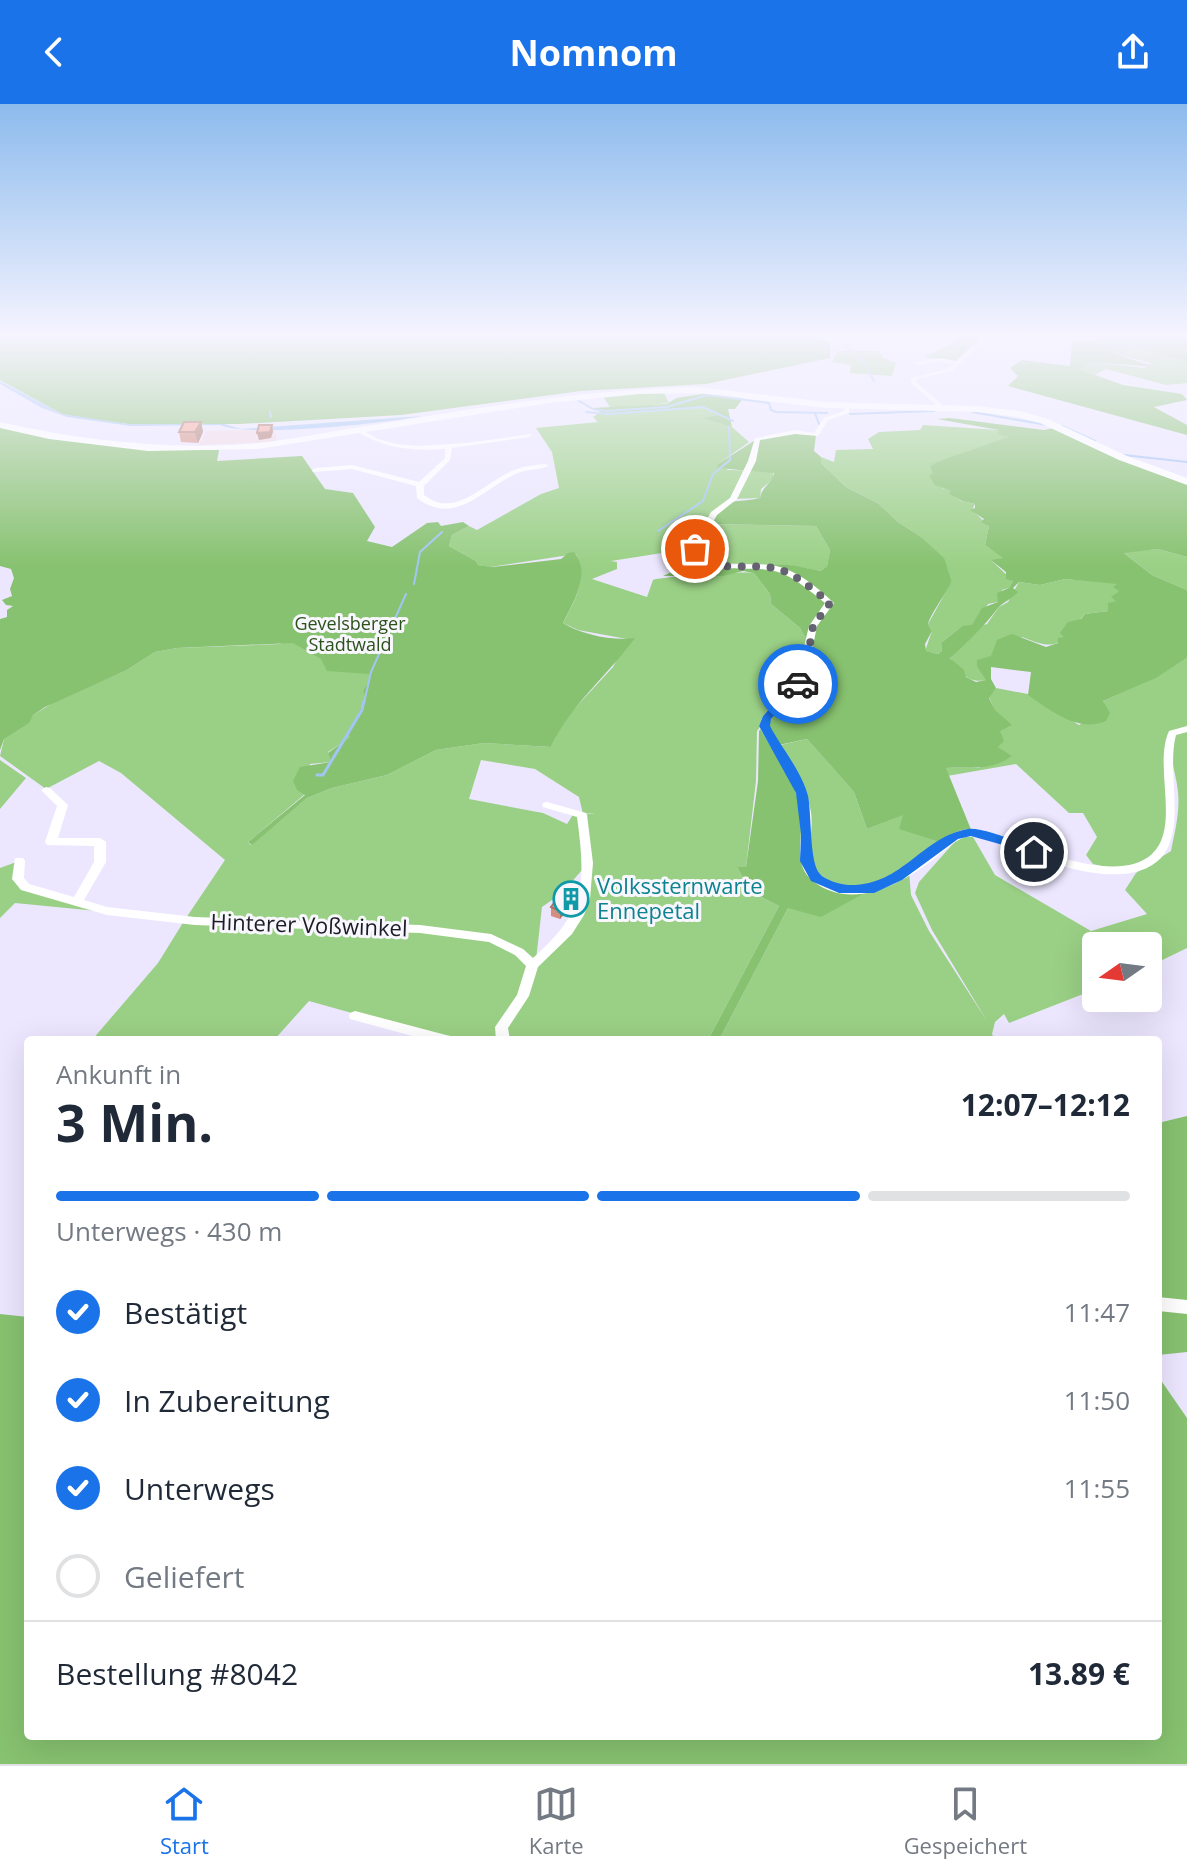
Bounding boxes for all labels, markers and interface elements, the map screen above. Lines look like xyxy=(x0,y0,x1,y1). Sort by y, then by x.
text: Nomnom xyxy=(509,28,678,77)
icon: back xyxy=(32,30,76,74)
icon: share xyxy=(1111,30,1155,74)
pin xyxy=(661,515,729,583)
icon: bag xyxy=(673,527,717,571)
park label: Gevelsberger Stadtwald xyxy=(294,611,406,656)
courier xyxy=(758,644,838,724)
icon: car xyxy=(776,662,820,706)
pin xyxy=(1000,818,1068,886)
icon: home xyxy=(1012,830,1056,874)
place label: Volkssternwarte Ennepetal xyxy=(597,870,763,925)
building icon: Volkssternwarte Ennepetal xyxy=(552,880,590,918)
street label: Hinterer Voßwinkel xyxy=(210,906,408,942)
north arrow xyxy=(1082,932,1162,1012)
map controls xyxy=(1082,932,1162,1012)
text: Ankunft in xyxy=(56,1056,181,1092)
text: 12:07–12:12 xyxy=(961,1084,1130,1125)
text: 3 Min. xyxy=(56,1086,213,1157)
text: Unterwegs · 430 m xyxy=(56,1213,282,1249)
icon: check xyxy=(56,1290,100,1334)
text: Bestätigt xyxy=(124,1292,247,1333)
text: 11:47 xyxy=(1064,1294,1130,1330)
icon: check xyxy=(56,1378,100,1422)
text: In Zubereitung xyxy=(124,1380,330,1421)
text: 11:50 xyxy=(1064,1382,1130,1418)
icon: check xyxy=(56,1466,100,1510)
text: Unterwegs xyxy=(124,1468,275,1509)
text: 11:55 xyxy=(1064,1470,1130,1506)
text: Geliefert xyxy=(124,1556,245,1597)
text: Bestellung #8042 xyxy=(56,1653,298,1694)
text: 13.89 € xyxy=(1028,1653,1130,1694)
tab: Start xyxy=(160,1782,209,1860)
tab: Karte xyxy=(529,1782,584,1860)
tab: Gespeichert xyxy=(904,1782,1027,1860)

